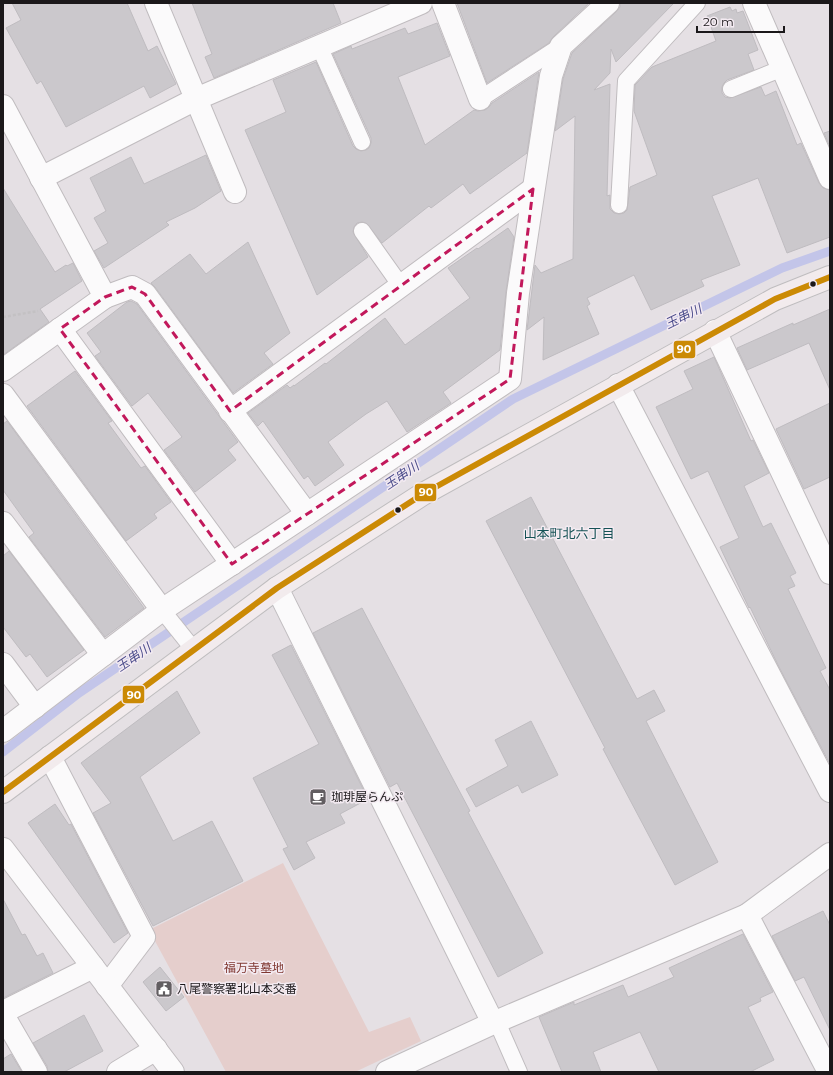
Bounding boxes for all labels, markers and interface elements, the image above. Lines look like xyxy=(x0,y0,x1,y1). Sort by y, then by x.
scale bar xyxy=(697,8,784,34)
text: 20 m xyxy=(703,14,734,29)
unlabelled marker xyxy=(808,279,818,289)
water label: 玉串川 xyxy=(662,299,706,332)
line badge: 90 xyxy=(673,340,696,359)
text: 90 xyxy=(677,342,692,356)
water label: 玉串川 xyxy=(380,456,423,493)
line badge: 90 xyxy=(414,483,437,502)
text: 90 xyxy=(419,485,434,499)
unlabelled marker xyxy=(393,505,403,515)
district label: 山本町北六丁目 xyxy=(523,525,615,541)
water label: 玉串川 xyxy=(112,638,155,675)
line badge: 90 xyxy=(122,685,145,704)
text: 90 xyxy=(127,688,142,702)
cafe icon: 珈琲屋らんぷ xyxy=(308,787,328,807)
place label: 珈琲屋らんぷ xyxy=(331,789,403,804)
park label: 福万寺墓地 xyxy=(224,960,284,975)
public building icon: 八尾警察署北山本交番 xyxy=(154,979,174,999)
place label: 八尾警察署北山本交番 xyxy=(177,981,297,996)

